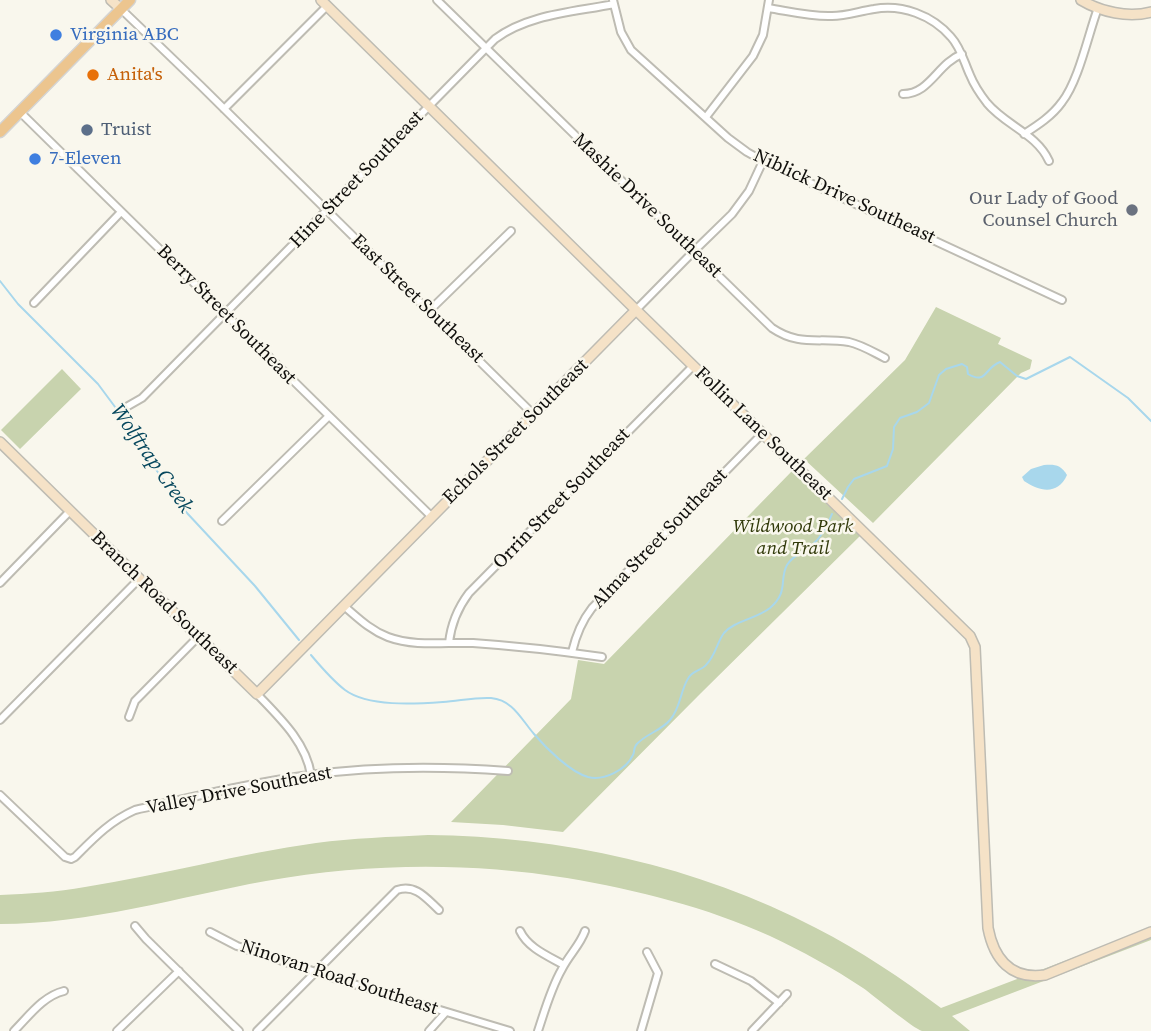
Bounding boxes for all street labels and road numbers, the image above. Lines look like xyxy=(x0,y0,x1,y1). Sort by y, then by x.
street label: Hine Street Southeast xyxy=(286,107,428,253)
street label: Mashie Drive Southeast xyxy=(568,129,726,283)
street label: Niblick Drive Southeast xyxy=(749,145,939,249)
street label: East Street Southeast xyxy=(346,230,488,368)
street label: Berry Street Southeast xyxy=(152,241,300,389)
street label: Echols Street Southeast xyxy=(439,355,593,509)
street label: Follin Lane Southeast xyxy=(690,363,836,505)
street label: Orrin Street Southeast xyxy=(489,424,635,574)
street label: Alma Street Southeast xyxy=(587,464,733,614)
street label: Branch Road Southeast xyxy=(86,527,242,679)
street label: Valley Drive Southeast xyxy=(144,762,334,820)
street label: Ninovan Road Southeast xyxy=(237,935,441,1021)

